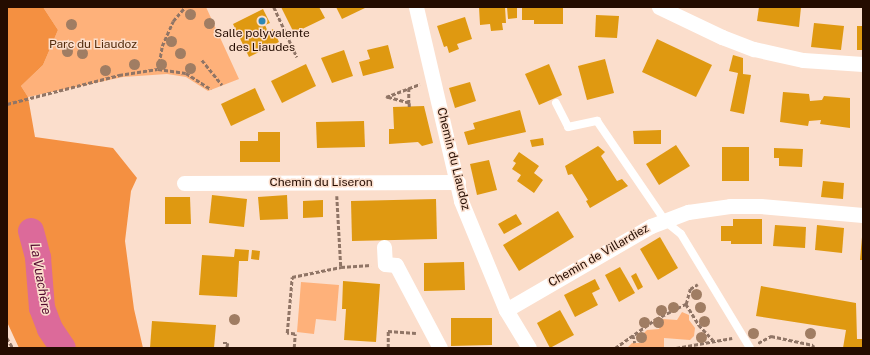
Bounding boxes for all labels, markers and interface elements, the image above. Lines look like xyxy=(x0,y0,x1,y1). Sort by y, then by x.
marker: Salle polyvalente des Liaudes xyxy=(257,16,267,26)
place label: Salle polyvalente des Liaudes xyxy=(214,27,310,55)
park label: Parc du Liaudoz xyxy=(49,38,137,52)
street label: Chemin du Liaudoz xyxy=(433,106,473,212)
street label: Chemin du Liseron xyxy=(269,176,373,190)
street label: Chemin de Villardiez xyxy=(546,221,652,291)
water label: La Vuachère xyxy=(26,242,54,316)

